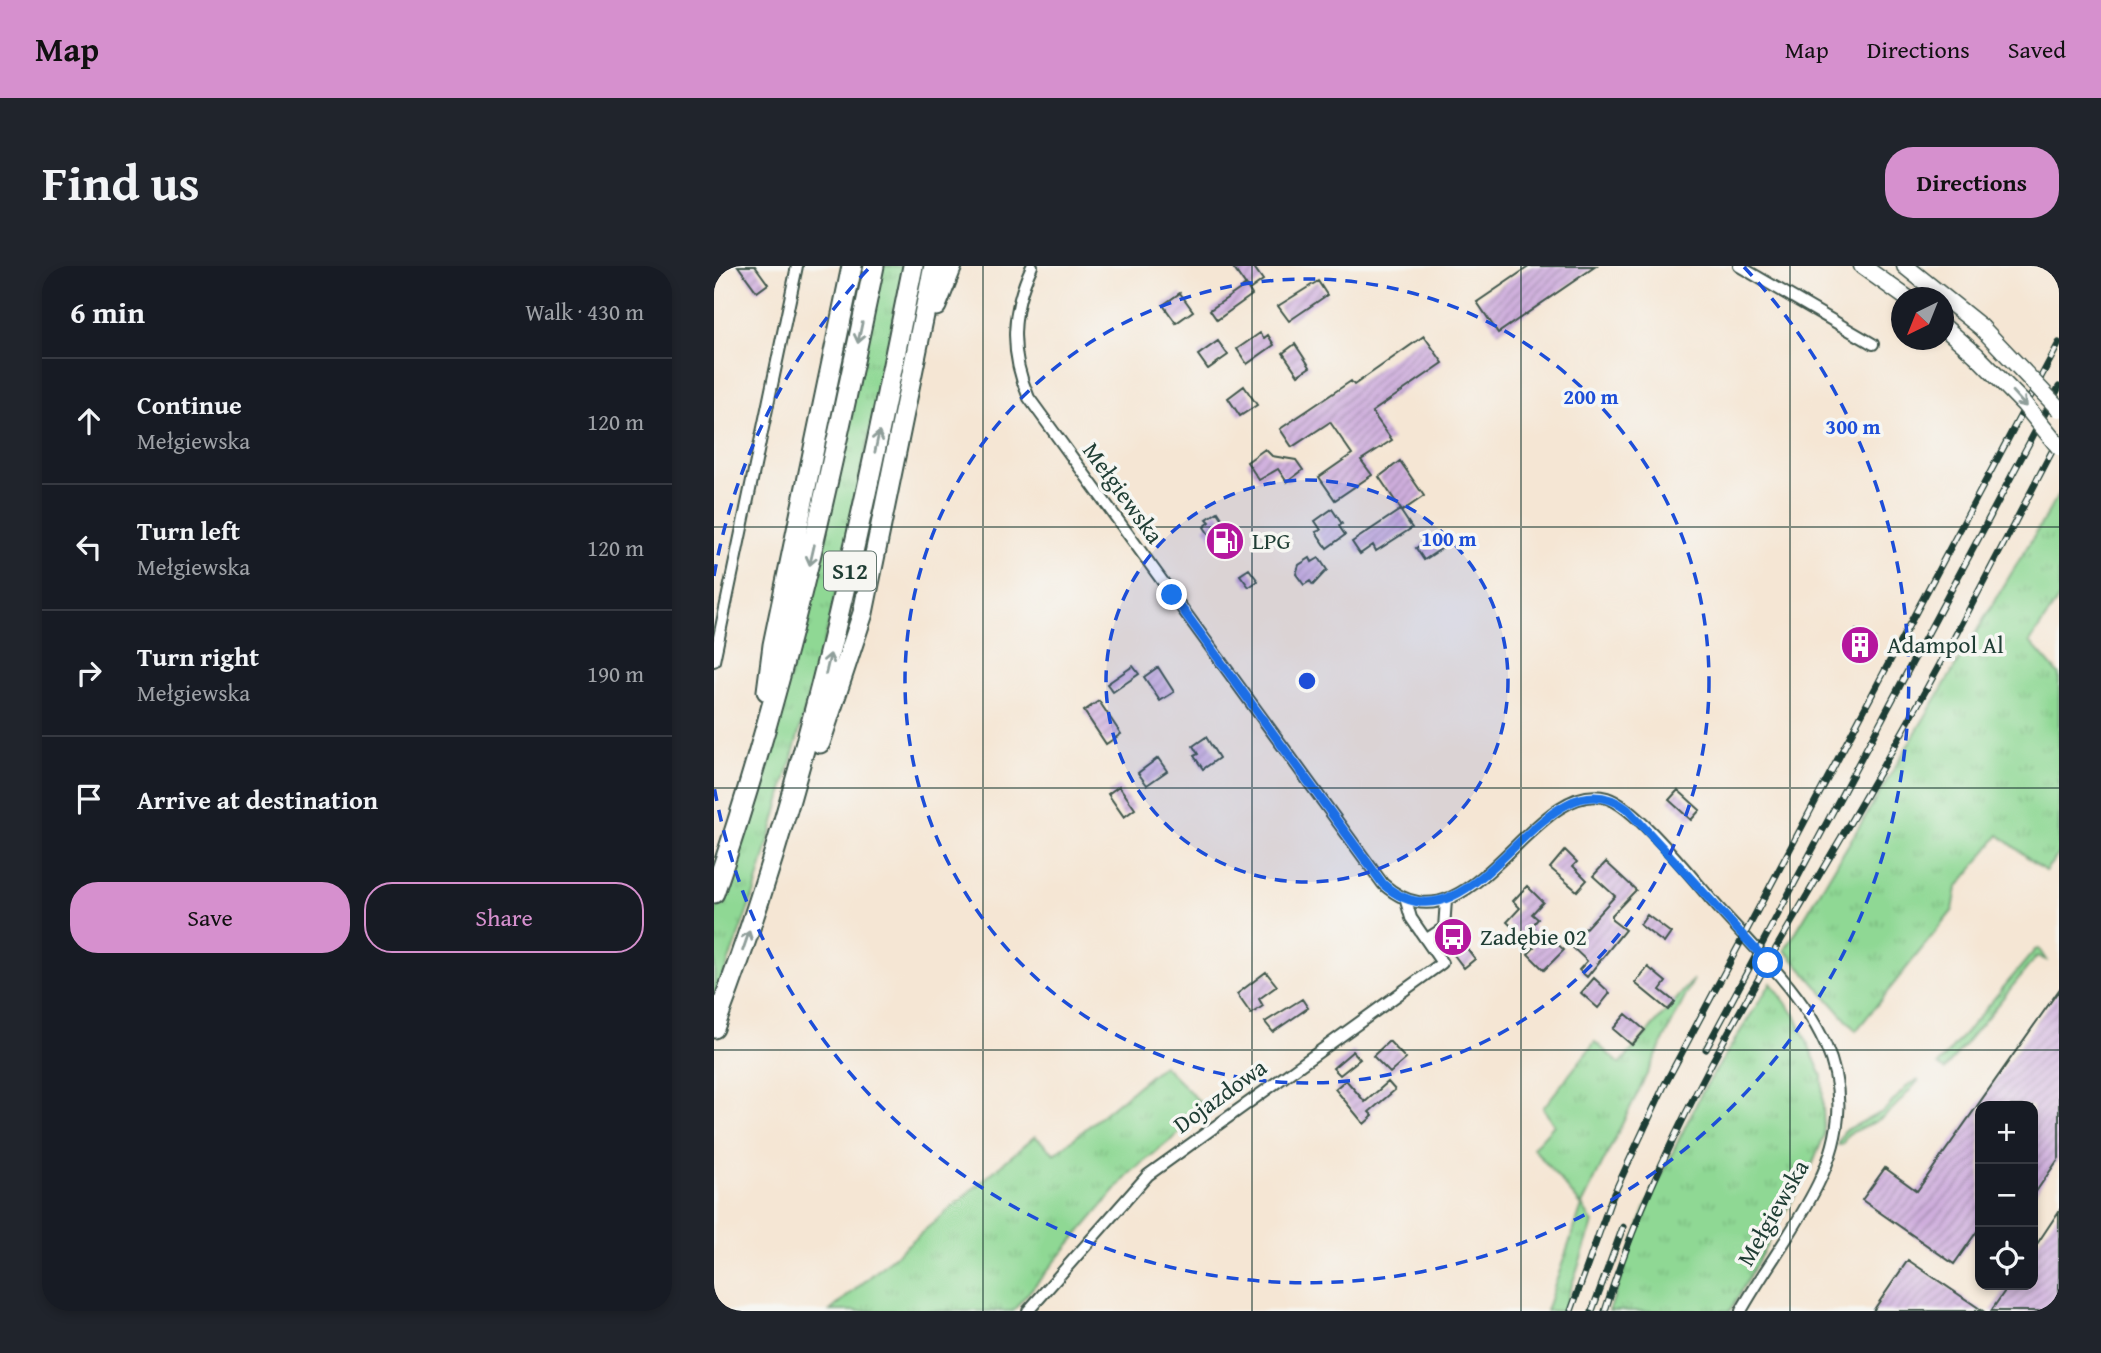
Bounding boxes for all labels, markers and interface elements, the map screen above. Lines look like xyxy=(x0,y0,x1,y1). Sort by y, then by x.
text: Map xyxy=(35,25,99,73)
text: Map xyxy=(1785,32,1829,67)
text: Directions xyxy=(1867,32,1970,67)
text: Saved xyxy=(2008,32,2066,67)
text: Find us xyxy=(42,146,200,218)
button: Directions xyxy=(1885,147,2059,218)
north arrow xyxy=(1891,287,1954,350)
text: 6 min xyxy=(70,290,145,334)
text: Walk · 430 m xyxy=(525,295,644,328)
one-way arrow xyxy=(853,321,867,344)
text: 200 m xyxy=(1563,381,1619,412)
text: Continue xyxy=(137,385,242,424)
one-way arrow xyxy=(2011,390,2027,408)
icon: ahead xyxy=(70,402,108,440)
text: 120 m xyxy=(587,405,644,438)
text: 300 m xyxy=(1825,411,1881,442)
text: Mełgiewska xyxy=(137,424,250,457)
one-way arrow xyxy=(871,431,885,454)
street label: Mełgiewska xyxy=(1075,435,1173,551)
text: Turn left xyxy=(137,511,240,550)
fuel station icon: LPG xyxy=(1204,520,1246,562)
place label: LPG xyxy=(1252,523,1291,558)
text: 100 m xyxy=(1421,523,1477,554)
icon: left xyxy=(70,528,108,566)
text: 120 m xyxy=(587,531,644,564)
one-way arrow xyxy=(805,543,819,566)
text: Mełgiewska xyxy=(137,550,250,583)
road number: S12 xyxy=(824,552,876,590)
route end xyxy=(1156,579,1187,610)
building icon: Adampol Al xyxy=(1839,624,1881,666)
place label: Adampol Al xyxy=(1887,627,2004,662)
text: Turn right xyxy=(137,637,259,676)
one-way arrow xyxy=(822,653,835,676)
icon: right xyxy=(70,654,108,692)
text: 190 m xyxy=(587,657,644,690)
centre of rings xyxy=(1295,669,1319,693)
text: Mełgiewska xyxy=(137,676,250,709)
icon: arrive xyxy=(70,780,108,818)
text: Arrive at destination xyxy=(137,780,378,819)
button: Save xyxy=(70,882,350,953)
button: Share xyxy=(364,882,644,953)
bus stop icon: Zadębie 02 xyxy=(1432,916,1474,958)
place label: Zadębie 02 xyxy=(1480,919,1587,954)
one-way arrow xyxy=(741,931,753,953)
route start xyxy=(1752,947,1783,978)
street label: Dojazdowa xyxy=(1166,1049,1274,1141)
map controls xyxy=(1975,1101,2038,1290)
button: + xyxy=(1975,1101,2038,1164)
street label: Mełgiewska xyxy=(1728,1152,1818,1273)
button: − xyxy=(1975,1164,2038,1227)
button: locate xyxy=(1975,1227,2038,1290)

